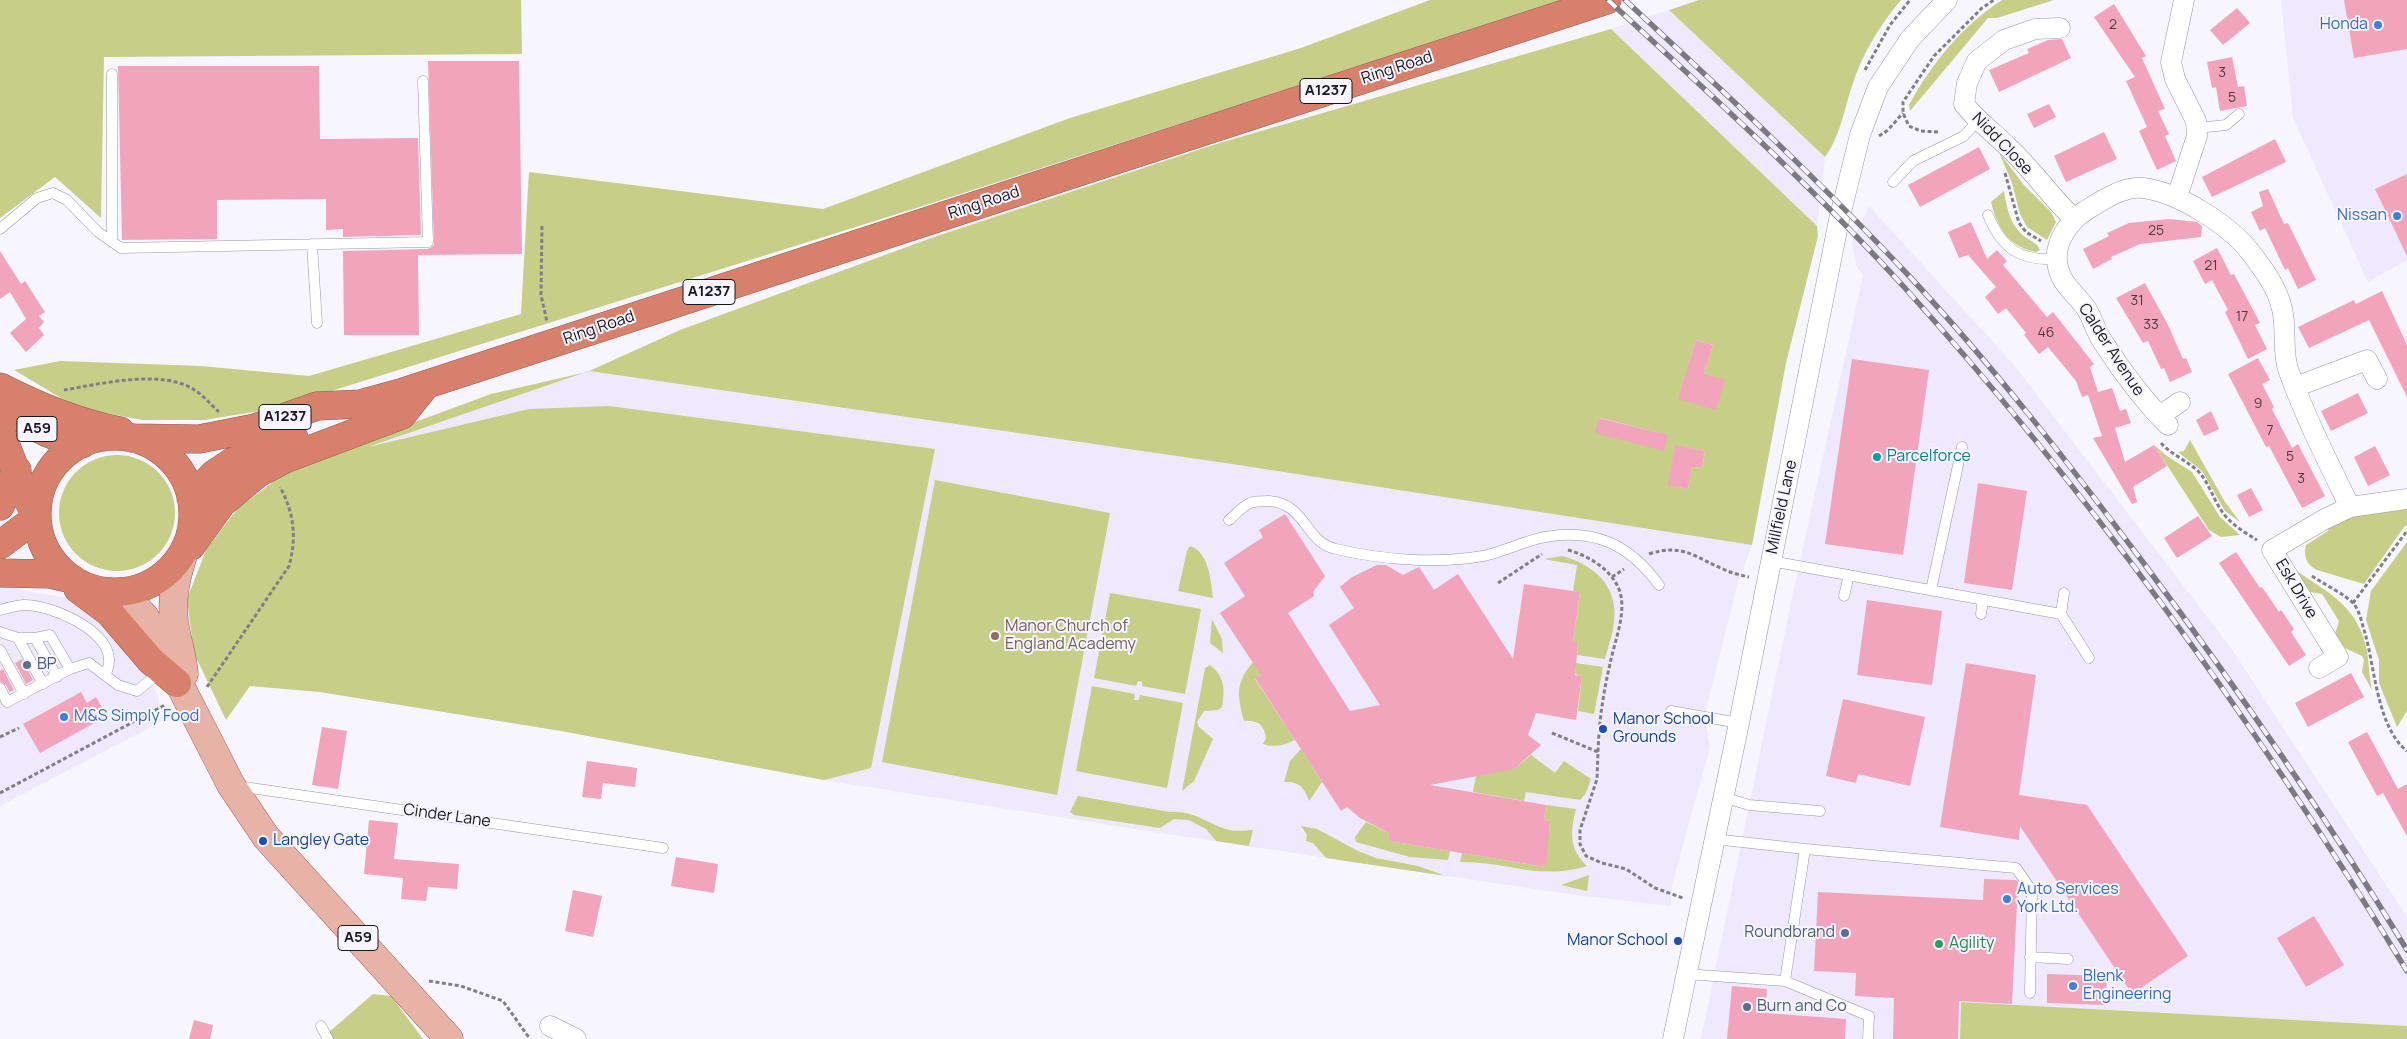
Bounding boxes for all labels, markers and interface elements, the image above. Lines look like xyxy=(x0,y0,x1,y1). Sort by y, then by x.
place label: Honda xyxy=(2320,15,2368,35)
house number: 2 xyxy=(2109,17,2117,33)
marker: Honda xyxy=(2372,19,2384,31)
street label: Ring Road xyxy=(1359,47,1435,89)
house number: 3 xyxy=(2218,65,2226,81)
road number: A1237 xyxy=(1300,78,1352,104)
house number: 5 xyxy=(2228,90,2236,106)
street label: Nidd Close xyxy=(1968,109,2036,179)
street label: Ring Road xyxy=(946,182,1022,224)
place label: Nissan xyxy=(2337,206,2387,226)
marker: Nissan xyxy=(2391,210,2403,222)
house number: 25 xyxy=(2148,223,2164,239)
house number: 21 xyxy=(2204,258,2218,274)
road number: A1237 xyxy=(683,280,735,304)
house number: 31 xyxy=(2130,293,2144,309)
street label: Calder Avenue xyxy=(2074,300,2148,400)
street label: Ring Road xyxy=(561,307,637,349)
house number: 17 xyxy=(2236,309,2248,325)
house number: 33 xyxy=(2143,317,2159,333)
house number: 46 xyxy=(2038,325,2054,341)
house number: 9 xyxy=(2254,396,2262,412)
road number: A1237 xyxy=(259,404,311,430)
road number: A59 xyxy=(17,416,57,442)
house number: 7 xyxy=(2266,423,2274,439)
place label: Parcelforce xyxy=(1887,447,1971,467)
house number: 5 xyxy=(2286,449,2294,465)
marker: Parcelforce xyxy=(1871,451,1883,463)
street label: Millfield Lane xyxy=(1763,458,1801,556)
house number: 3 xyxy=(2297,471,2305,487)
street label: Esk Drive xyxy=(2271,556,2321,622)
place label: Manor Church of England Academy xyxy=(1005,617,1136,655)
marker: Manor Church of England Academy xyxy=(989,630,1001,642)
place label: BP xyxy=(37,655,56,675)
marker: BP xyxy=(21,659,33,671)
place label: M&S Simply Food xyxy=(74,707,199,727)
place label: Manor School Grounds xyxy=(1613,710,1714,748)
marker: M&S Simply Food xyxy=(58,711,70,723)
marker: Manor School Grounds xyxy=(1597,723,1609,735)
street label: Cinder Lane xyxy=(402,800,492,832)
place label: Langley Gate xyxy=(273,831,369,851)
marker: Langley Gate xyxy=(257,835,269,847)
place label: Auto Services York Ltd. xyxy=(2017,880,2119,918)
marker: Auto Services York Ltd. xyxy=(2001,893,2013,905)
place label: Roundbrand xyxy=(1744,923,1835,943)
road number: A59 xyxy=(338,926,378,950)
marker: Roundbrand xyxy=(1839,927,1851,939)
place label: Manor School xyxy=(1567,931,1668,951)
place label: Agility xyxy=(1949,934,1994,954)
marker: Manor School xyxy=(1672,935,1684,947)
marker: Agility xyxy=(1933,938,1945,950)
place label: Blenk Engineering xyxy=(2083,967,2171,1005)
marker: Blenk Engineering xyxy=(2067,980,2079,992)
place label: Burn and Co xyxy=(1757,997,1847,1017)
marker: Burn and Co xyxy=(1741,1001,1753,1013)

